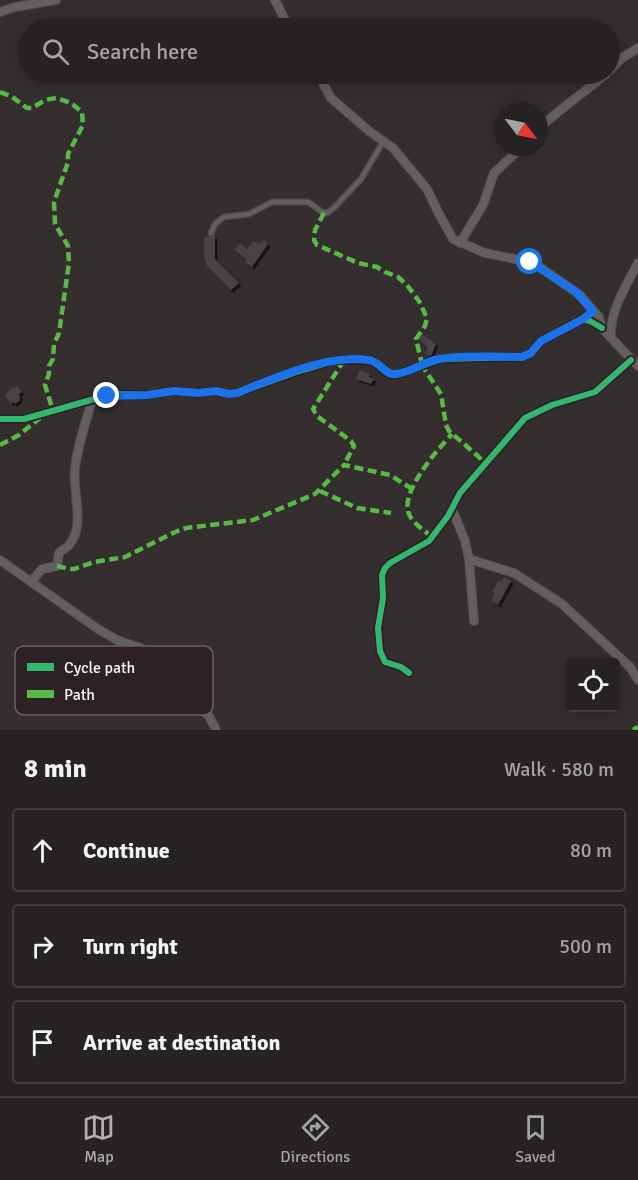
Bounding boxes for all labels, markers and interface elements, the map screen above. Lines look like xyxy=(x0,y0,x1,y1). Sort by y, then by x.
search box xyxy=(18,18,620,84)
icon: search xyxy=(39,35,72,68)
text: Search here xyxy=(87,38,198,65)
north arrow xyxy=(494,102,548,156)
route start xyxy=(516,248,542,274)
route end xyxy=(93,382,119,408)
legend xyxy=(15,646,213,715)
text: Cycle path xyxy=(64,658,135,678)
map controls xyxy=(566,658,620,712)
button: locate xyxy=(566,658,620,712)
text: Path xyxy=(64,685,95,705)
text: 8 min xyxy=(24,753,87,785)
text: Walk · 580 m xyxy=(504,757,614,782)
icon: ahead xyxy=(26,834,59,867)
text: Continue xyxy=(83,837,170,864)
text: 80 m xyxy=(570,838,612,863)
icon: right xyxy=(26,930,59,963)
text: Turn right xyxy=(83,933,178,960)
text: 500 m xyxy=(559,934,612,959)
icon: arrive xyxy=(26,1026,59,1059)
text: Arrive at destination xyxy=(83,1029,280,1056)
tab: Map xyxy=(82,1111,115,1167)
tab: Directions xyxy=(280,1111,350,1167)
tab: Saved xyxy=(515,1111,556,1167)

